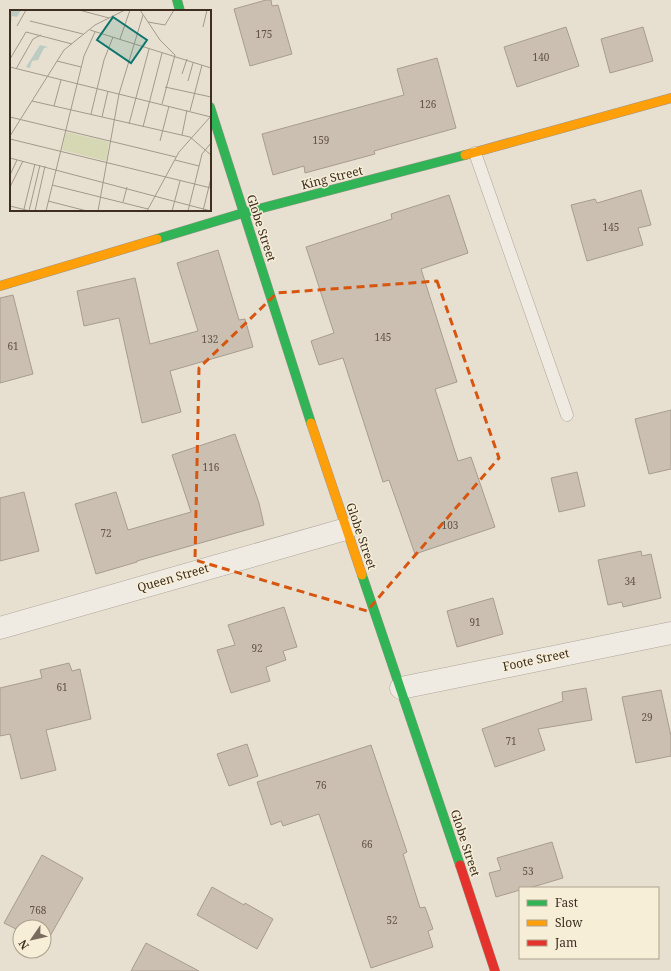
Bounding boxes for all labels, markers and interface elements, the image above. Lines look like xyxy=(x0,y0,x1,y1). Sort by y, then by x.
inset map xyxy=(10,10,211,211)
house number: 175 xyxy=(256,27,272,41)
house number: 140 xyxy=(533,50,550,64)
house number: 126 xyxy=(420,97,437,111)
house number: 159 xyxy=(313,133,329,147)
street label: King Street xyxy=(299,162,365,193)
street label: Globe Street xyxy=(243,192,280,264)
house number: 145 xyxy=(603,220,619,234)
house number: 145 xyxy=(375,330,391,344)
house number: 132 xyxy=(202,332,218,346)
house number: 61 xyxy=(7,339,19,353)
house number: 116 xyxy=(203,460,220,474)
street label: Globe Street xyxy=(342,500,381,572)
house number: 103 xyxy=(442,518,459,532)
house number: 72 xyxy=(100,526,112,540)
street label: Queen Street xyxy=(135,559,211,596)
house number: 34 xyxy=(624,574,636,588)
house number: 91 xyxy=(469,615,481,629)
house number: 92 xyxy=(251,641,263,655)
street label: Foote Street xyxy=(501,644,571,675)
house number: 61 xyxy=(56,680,68,694)
house number: 29 xyxy=(641,710,653,724)
house number: 71 xyxy=(505,734,517,748)
house number: 76 xyxy=(315,778,327,792)
street label: Globe Street xyxy=(447,807,484,879)
house number: 66 xyxy=(361,837,373,851)
house number: 53 xyxy=(522,864,534,878)
legend xyxy=(519,887,659,959)
text: Fast xyxy=(555,894,578,911)
house number: 768 xyxy=(30,903,47,917)
house number: 52 xyxy=(386,913,398,927)
text: Slow xyxy=(555,914,583,931)
north arrow xyxy=(12,919,52,959)
text: Jam xyxy=(554,934,577,951)
text: N xyxy=(14,937,32,953)

